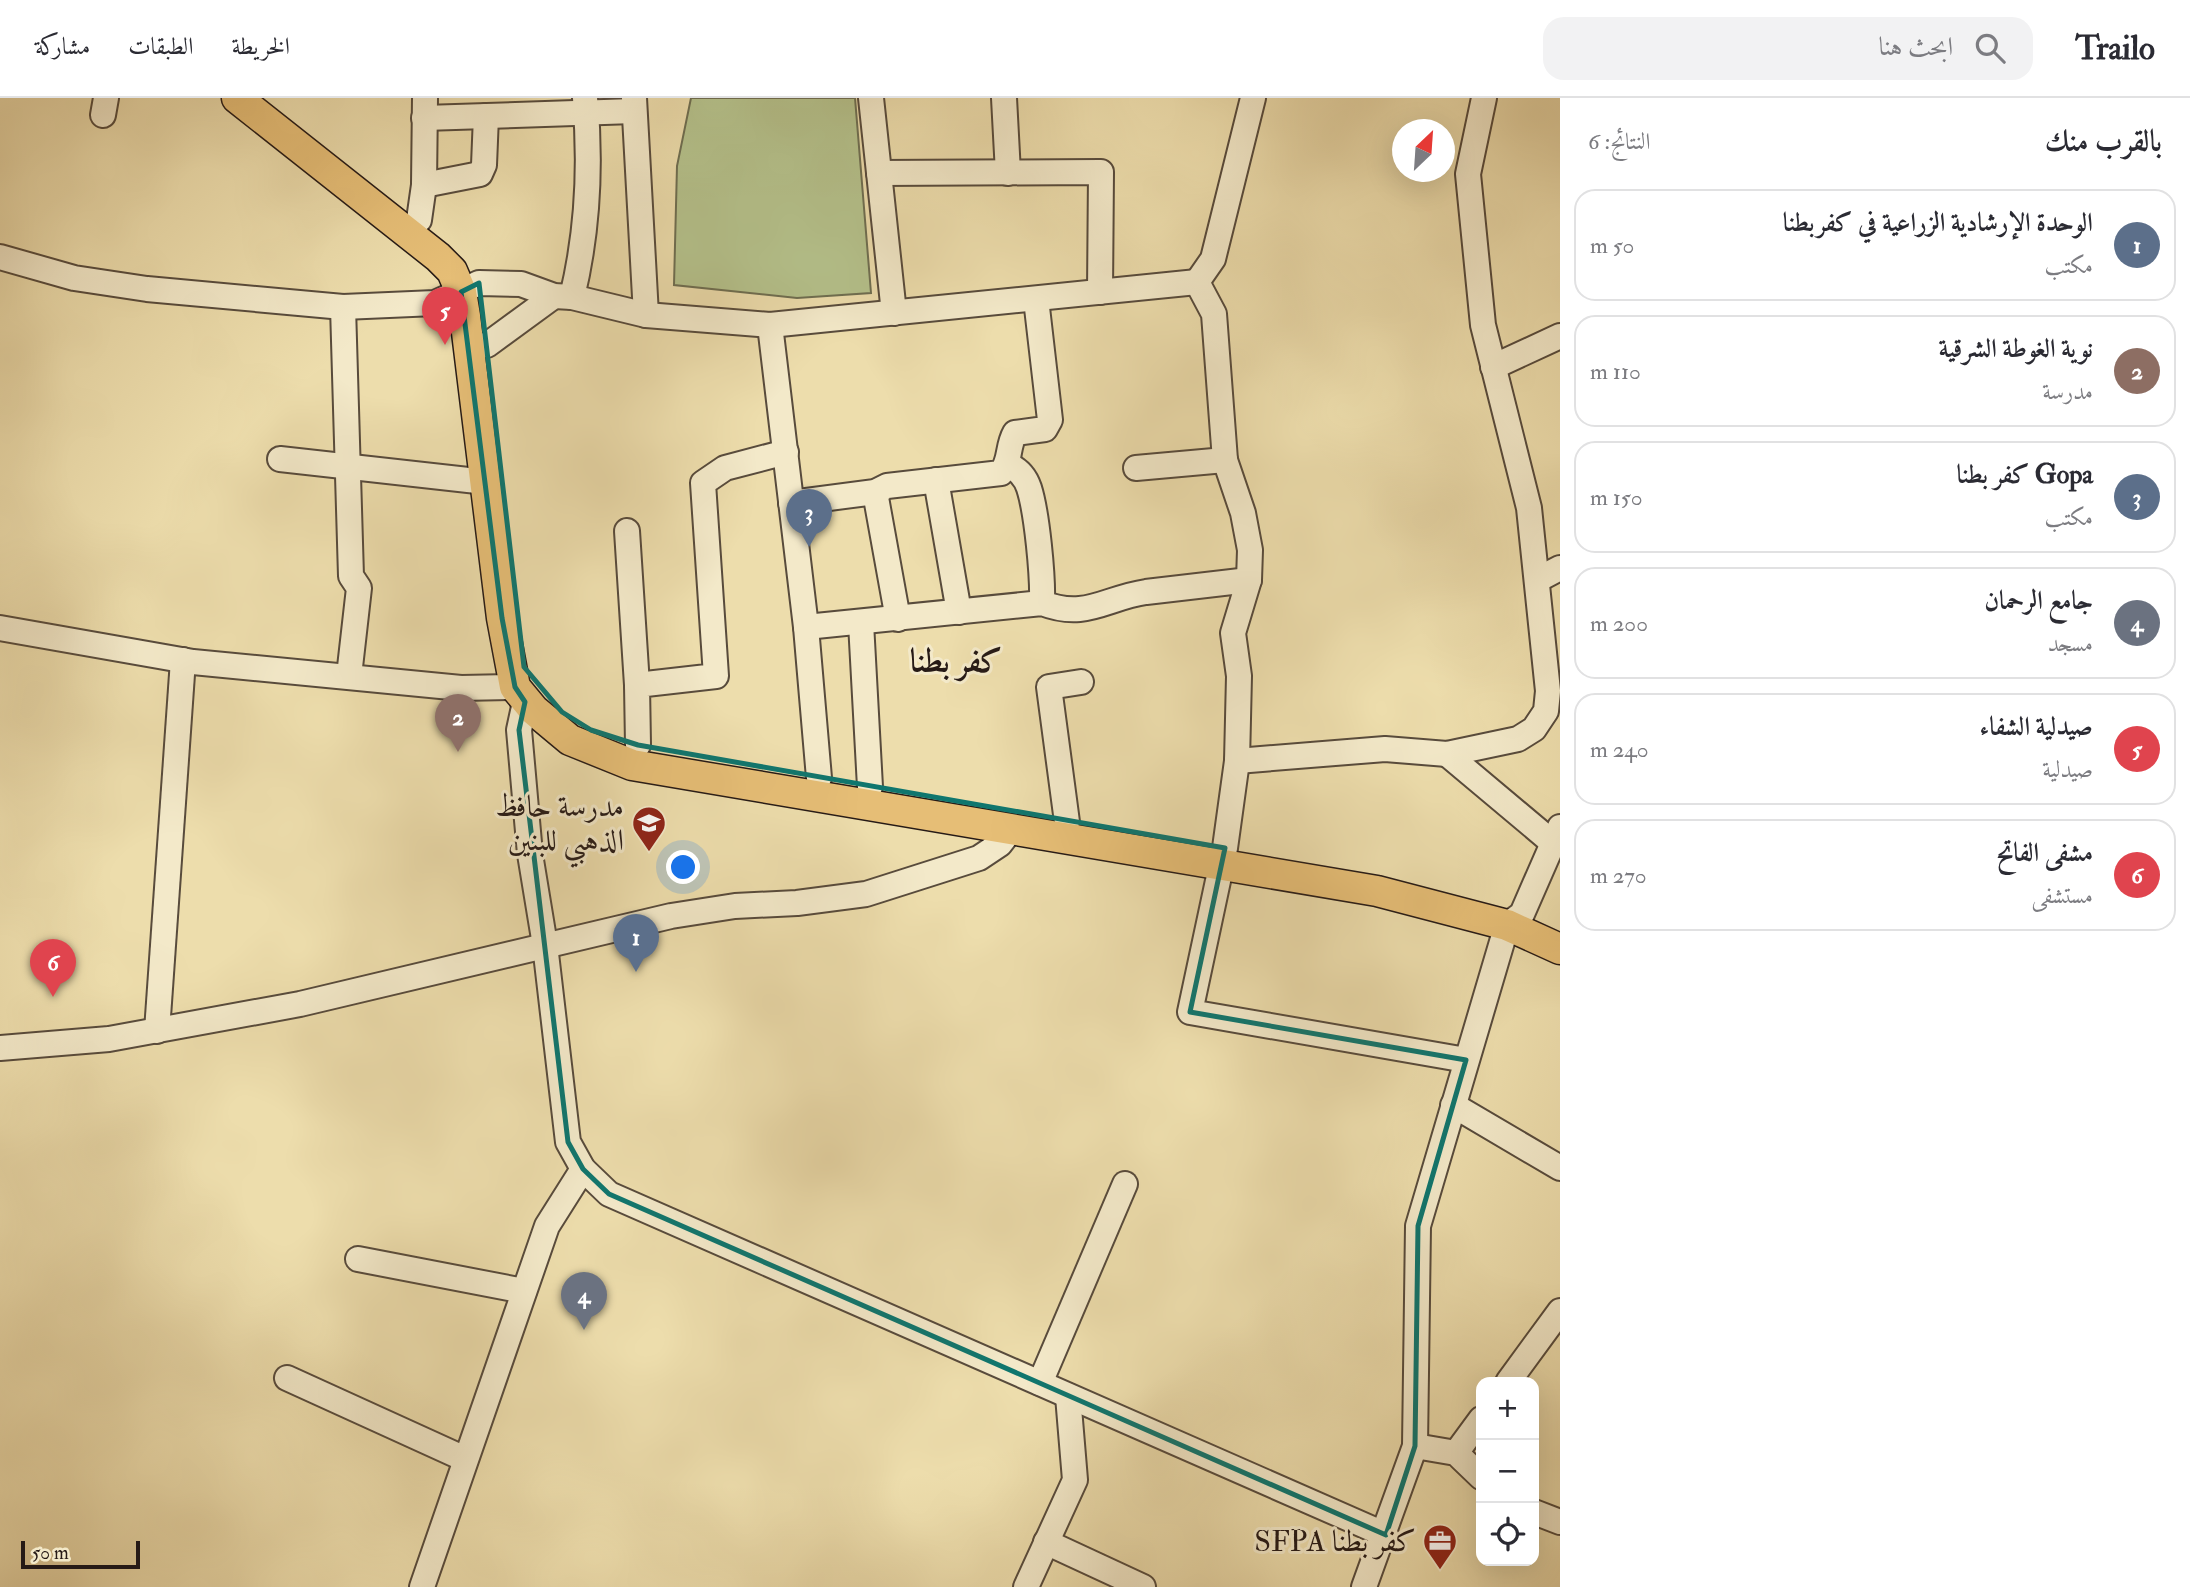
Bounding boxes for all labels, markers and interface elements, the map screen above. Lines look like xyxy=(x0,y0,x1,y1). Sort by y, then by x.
search box xyxy=(1543,17,2033,80)
text: Trailo xyxy=(2075,28,2155,69)
icon: search xyxy=(1971,29,2009,67)
text: مشاركة xyxy=(35,31,90,62)
text: الطبقات xyxy=(128,31,194,62)
text: الخريطة xyxy=(232,31,290,62)
text: ابحث هنا xyxy=(1878,31,1953,63)
north arrow xyxy=(1392,119,1455,182)
text: بالقرب منك xyxy=(2045,123,2162,160)
text: النتائج: 6 xyxy=(1588,127,1651,156)
text: الوحدة الإرشادية الزراعية في كفربطنا xyxy=(1783,207,2093,239)
text: 50 m xyxy=(1590,231,1634,260)
text: 1 xyxy=(2133,231,2141,260)
text: مكتب xyxy=(2045,251,2093,280)
pin: 5 xyxy=(422,287,468,345)
text: نوية الغوطة الشرقية xyxy=(1939,333,2093,365)
text: 110 m xyxy=(1590,357,1641,386)
text: 2 xyxy=(2131,357,2143,386)
text: مدرسة xyxy=(2042,377,2093,406)
text: Gopa كفر بطنا xyxy=(1956,459,2093,491)
text: 150 m xyxy=(1590,483,1643,512)
text: 3 xyxy=(2133,483,2141,512)
pin: 3 xyxy=(786,489,832,547)
text: مكتب xyxy=(2045,503,2093,532)
text: جامع الرحمان xyxy=(1984,585,2093,617)
text: 200 m xyxy=(1590,609,1648,638)
text: 4 xyxy=(2131,609,2143,638)
text: مسجد xyxy=(2048,629,2093,658)
district label: كفر بطنا xyxy=(910,641,1002,682)
pin: 2 xyxy=(435,694,481,752)
text: صيدلية الشفاء xyxy=(1979,711,2093,743)
text: 240 m xyxy=(1590,735,1649,764)
text: 5 xyxy=(2132,735,2142,764)
text: صيدلية xyxy=(2042,755,2093,784)
place label: مدرسة حافظ الذهبي للبنين xyxy=(495,788,624,868)
school or university icon: مدرسة حافظ الذهبي للبنين xyxy=(630,804,668,853)
text: مشفى الفاتح xyxy=(1996,837,2093,869)
your location xyxy=(666,850,700,884)
text: 270 m xyxy=(1590,861,1647,890)
text: 6 xyxy=(2131,861,2143,890)
text: مستشفى xyxy=(2032,881,2093,910)
pin: 1 xyxy=(613,914,659,972)
pin: 6 xyxy=(30,939,76,997)
pin: 4 xyxy=(561,1272,607,1330)
map controls xyxy=(1476,1377,1539,1566)
button: + xyxy=(1476,1377,1539,1440)
button: − xyxy=(1476,1440,1539,1503)
button: locate xyxy=(1476,1503,1539,1566)
office icon: SFPA كفر بطنا xyxy=(1421,1522,1459,1571)
place label: SFPA كفر بطنا xyxy=(1254,1523,1416,1560)
scale bar xyxy=(21,1538,140,1570)
text: 50 m xyxy=(32,1541,69,1565)

